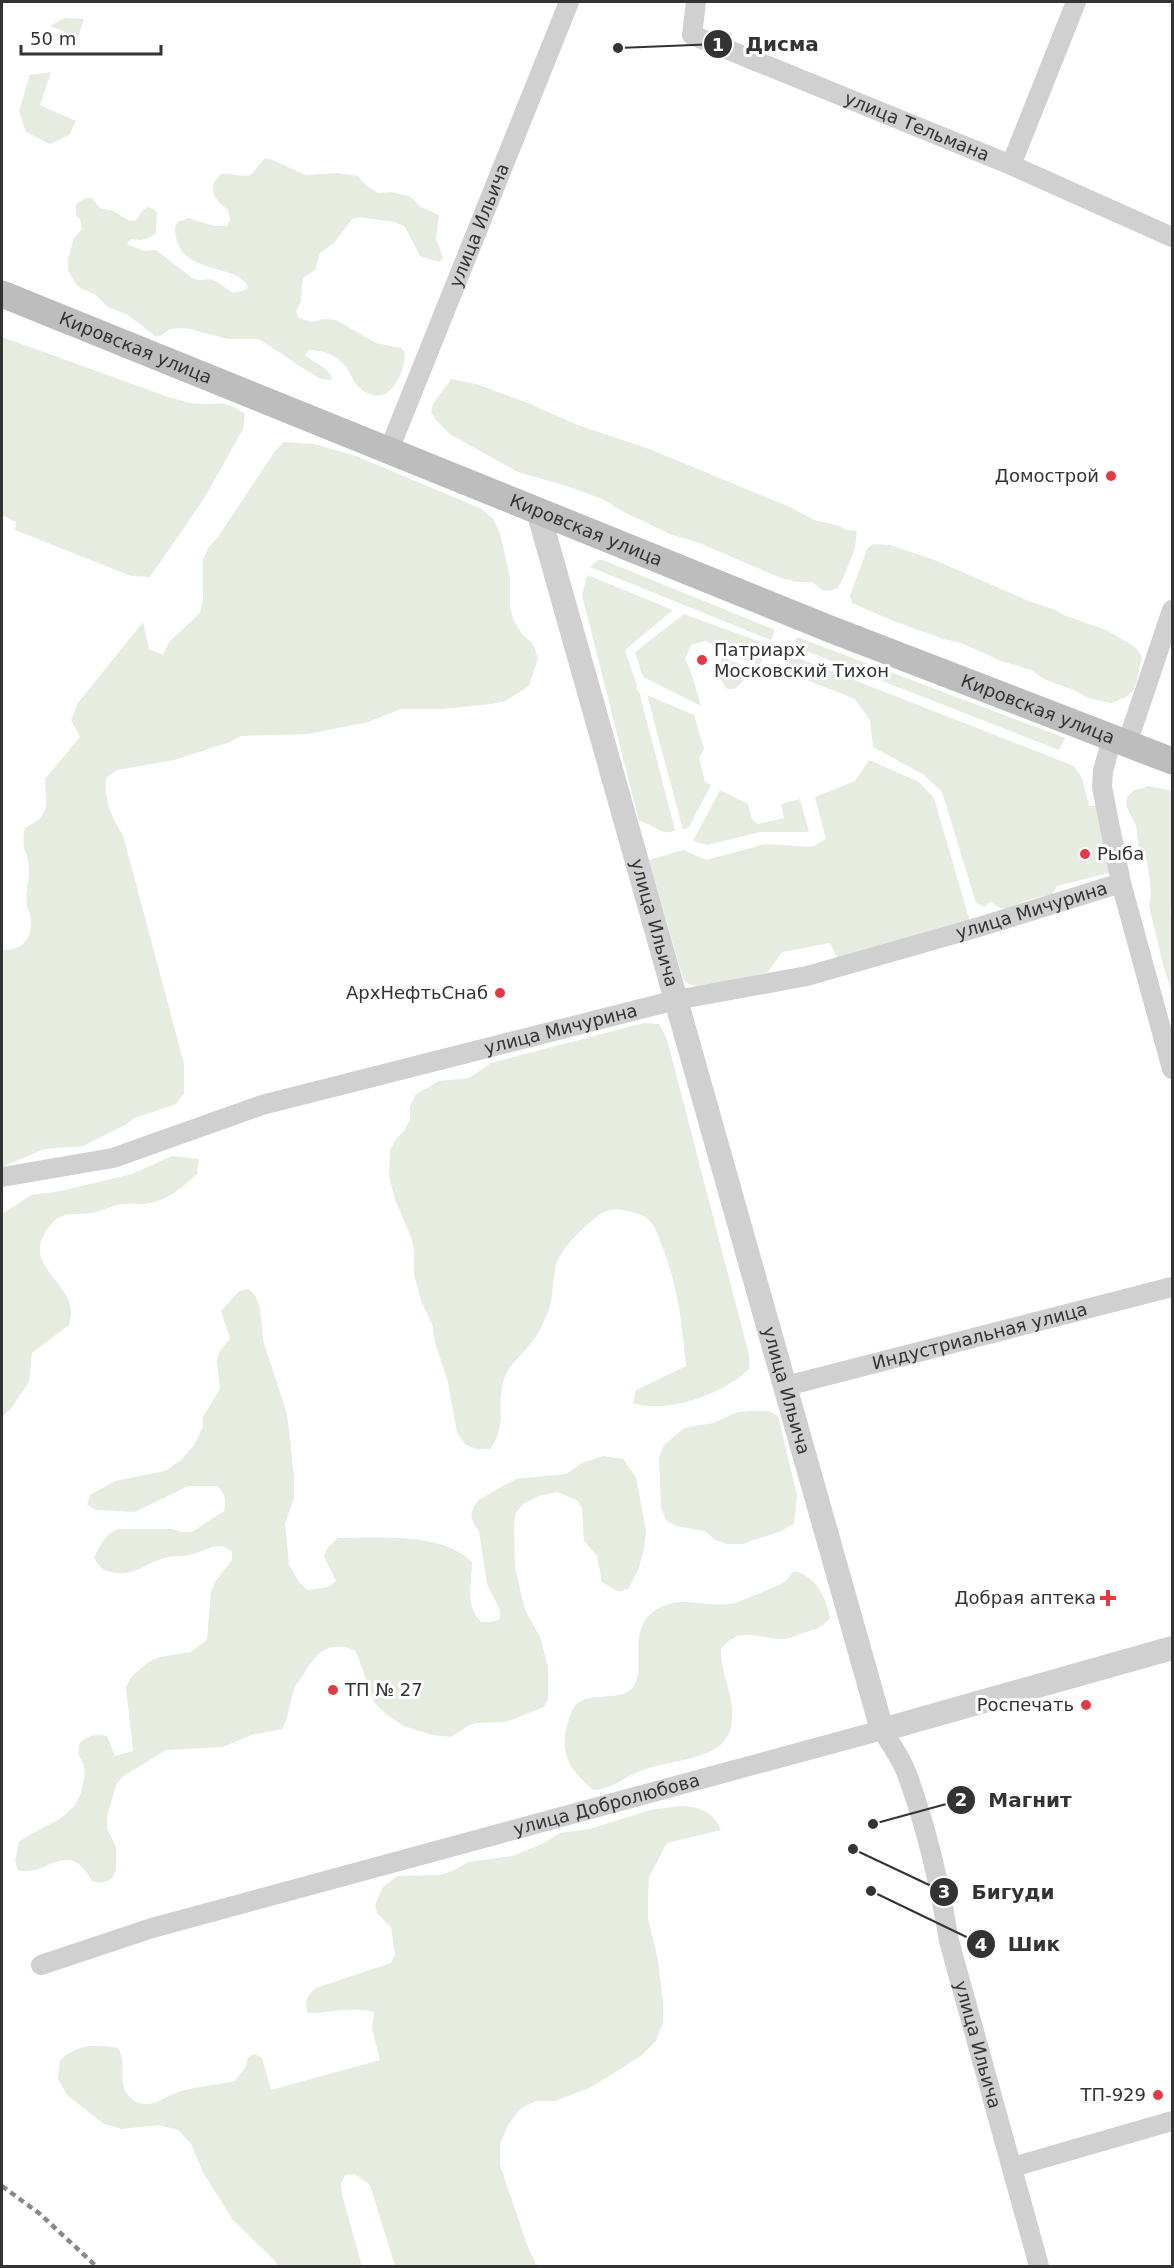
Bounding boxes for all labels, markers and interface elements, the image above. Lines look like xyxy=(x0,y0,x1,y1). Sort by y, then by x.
scale bar xyxy=(21,18,160,56)
callout: Дисма xyxy=(703,25,830,63)
text: 50 m xyxy=(30,28,76,49)
text: Дисма xyxy=(745,32,819,56)
text: 1 xyxy=(712,34,724,55)
street label: улица Тельмана xyxy=(841,87,993,165)
street label: улица Ильича xyxy=(444,160,513,290)
street label: Кировская улица xyxy=(56,307,215,388)
place label: Домострой xyxy=(995,465,1099,486)
marker: Домострой xyxy=(1104,469,1118,483)
street label: Кировская улица xyxy=(507,490,666,570)
place label: Патриарх Московский Тихон xyxy=(714,639,889,681)
marker: Патриарх Московский Тихон xyxy=(695,653,709,667)
street label: Кировская улица xyxy=(958,670,1118,748)
place label: Рыба xyxy=(1097,843,1144,864)
marker: Рыба xyxy=(1078,847,1092,861)
street label: улица Ильича xyxy=(627,856,683,989)
street label: улица Мичурина xyxy=(953,877,1110,943)
place label: АрхНефтьСнаб xyxy=(346,982,488,1003)
marker: АрхНефтьСнаб xyxy=(493,986,507,1000)
street label: улица Мичурина xyxy=(482,999,640,1058)
street label: Индустриальная улица xyxy=(870,1298,1090,1374)
street label: улица Ильича xyxy=(759,1324,815,1457)
place label: Добрая аптека xyxy=(955,1587,1096,1608)
marker: Добрая аптека xyxy=(1101,1591,1115,1605)
place label: ТП № 27 xyxy=(344,1679,423,1700)
marker: ТП № 27 xyxy=(326,1683,340,1697)
place label: Роспечать xyxy=(977,1694,1074,1715)
marker: Роспечать xyxy=(1079,1698,1093,1712)
street label: улица Добролюбова xyxy=(511,1769,702,1839)
callout: Магнит xyxy=(946,1781,1083,1819)
text: Магнит xyxy=(988,1788,1072,1812)
text: 2 xyxy=(955,1789,967,1810)
callout: Бигуди xyxy=(929,1873,1066,1911)
text: Бигуди xyxy=(972,1880,1054,1904)
text: 3 xyxy=(938,1881,950,1902)
callout: Шик xyxy=(966,1925,1072,1963)
text: Шик xyxy=(1008,1932,1061,1956)
text: 4 xyxy=(975,1934,987,1955)
street label: улица Ильича xyxy=(950,1978,1006,2111)
place label: ТП-929 xyxy=(1080,2084,1146,2105)
marker: ТП-929 xyxy=(1151,2088,1165,2102)

